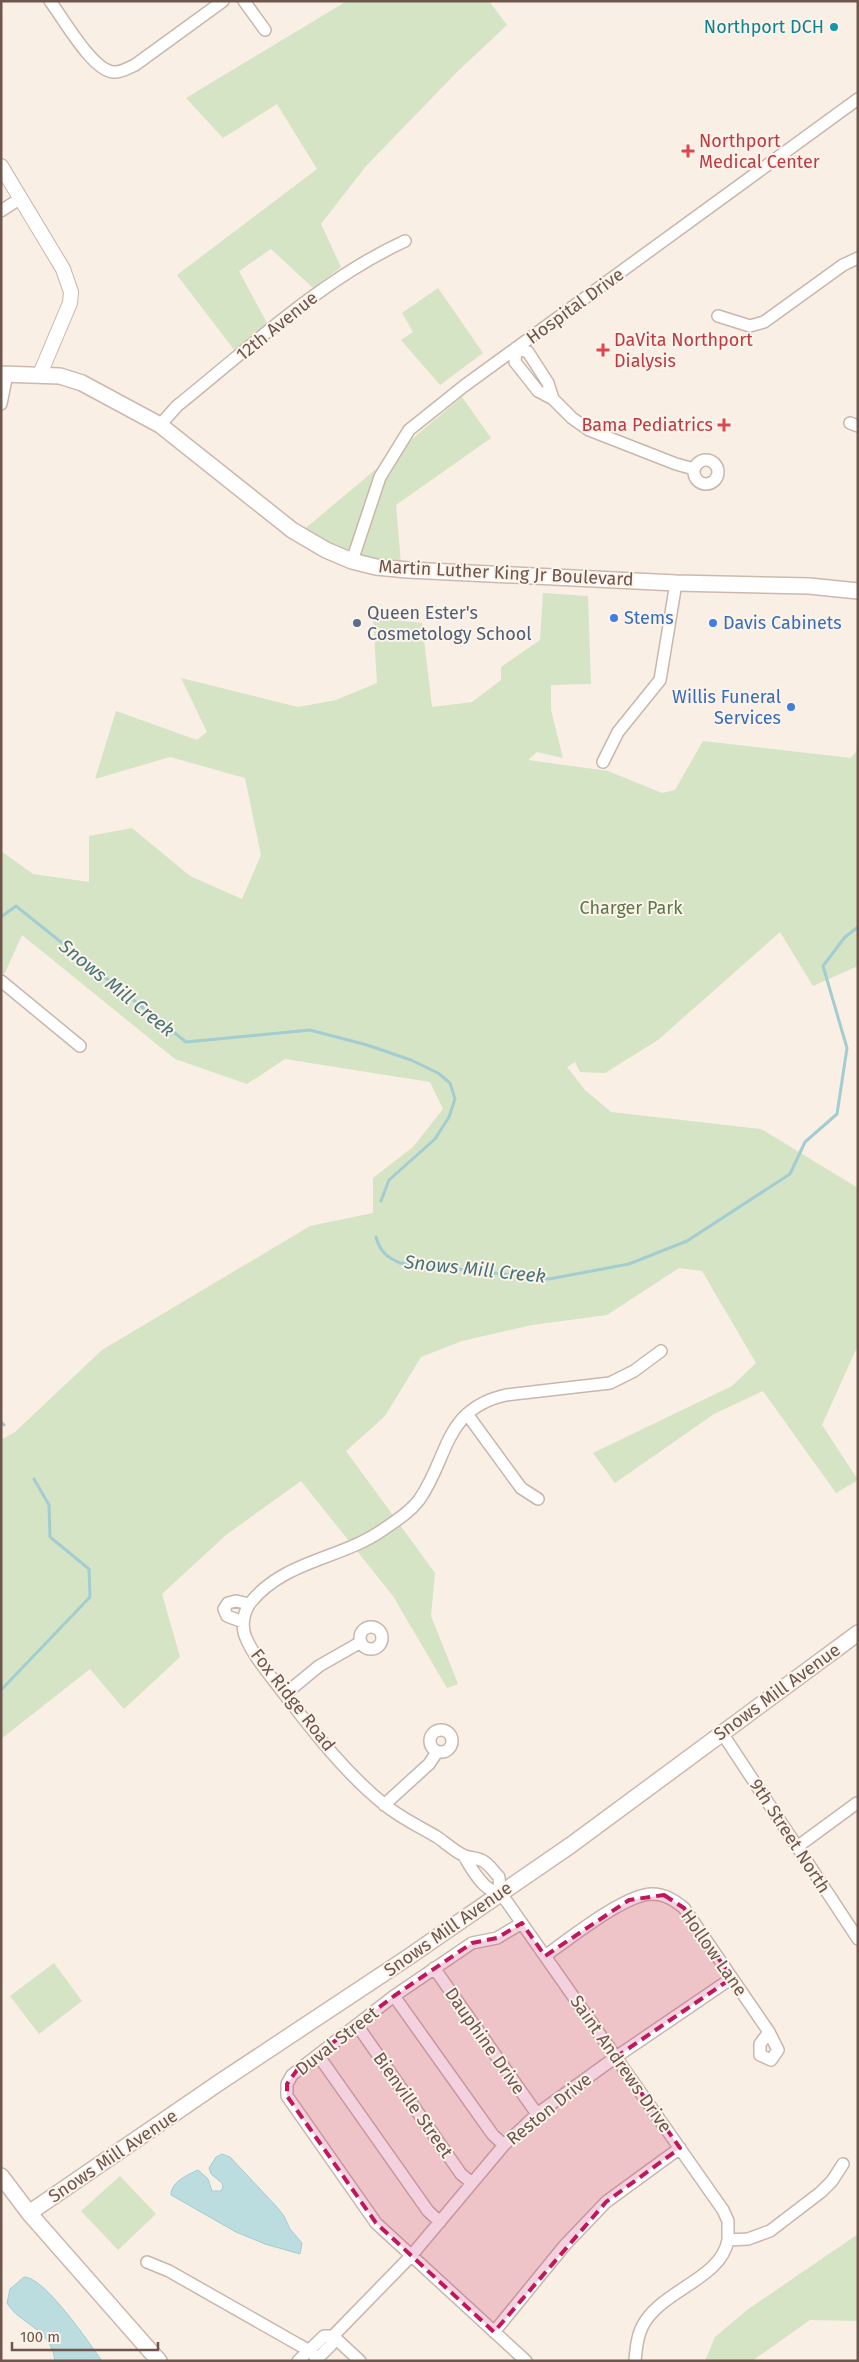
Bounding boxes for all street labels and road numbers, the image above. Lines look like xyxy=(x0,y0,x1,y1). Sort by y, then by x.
street label: Hospital Drive xyxy=(522,263,628,349)
street label: 12th Avenue xyxy=(232,287,322,365)
street label: Martin Luther King Jr Boulevard xyxy=(378,555,634,591)
street label: Snows Mill Avenue xyxy=(709,1639,845,1745)
street label: Fox Ridge Road xyxy=(246,1644,340,1756)
street label: 9th Street North xyxy=(745,1775,835,1897)
street label: Snows Mill Avenue xyxy=(380,1877,516,1981)
street label: Hollow Lane xyxy=(676,1906,752,2000)
street label: Dauphine Drive xyxy=(440,1983,530,2099)
street label: Saint Andrews Drive xyxy=(565,1991,677,2137)
street label: Duval Street xyxy=(291,2002,383,2080)
street label: Bienville Street xyxy=(368,2048,458,2163)
street label: Reston Drive xyxy=(502,2068,596,2150)
street label: Snows Mill Avenue xyxy=(44,2105,182,2207)

